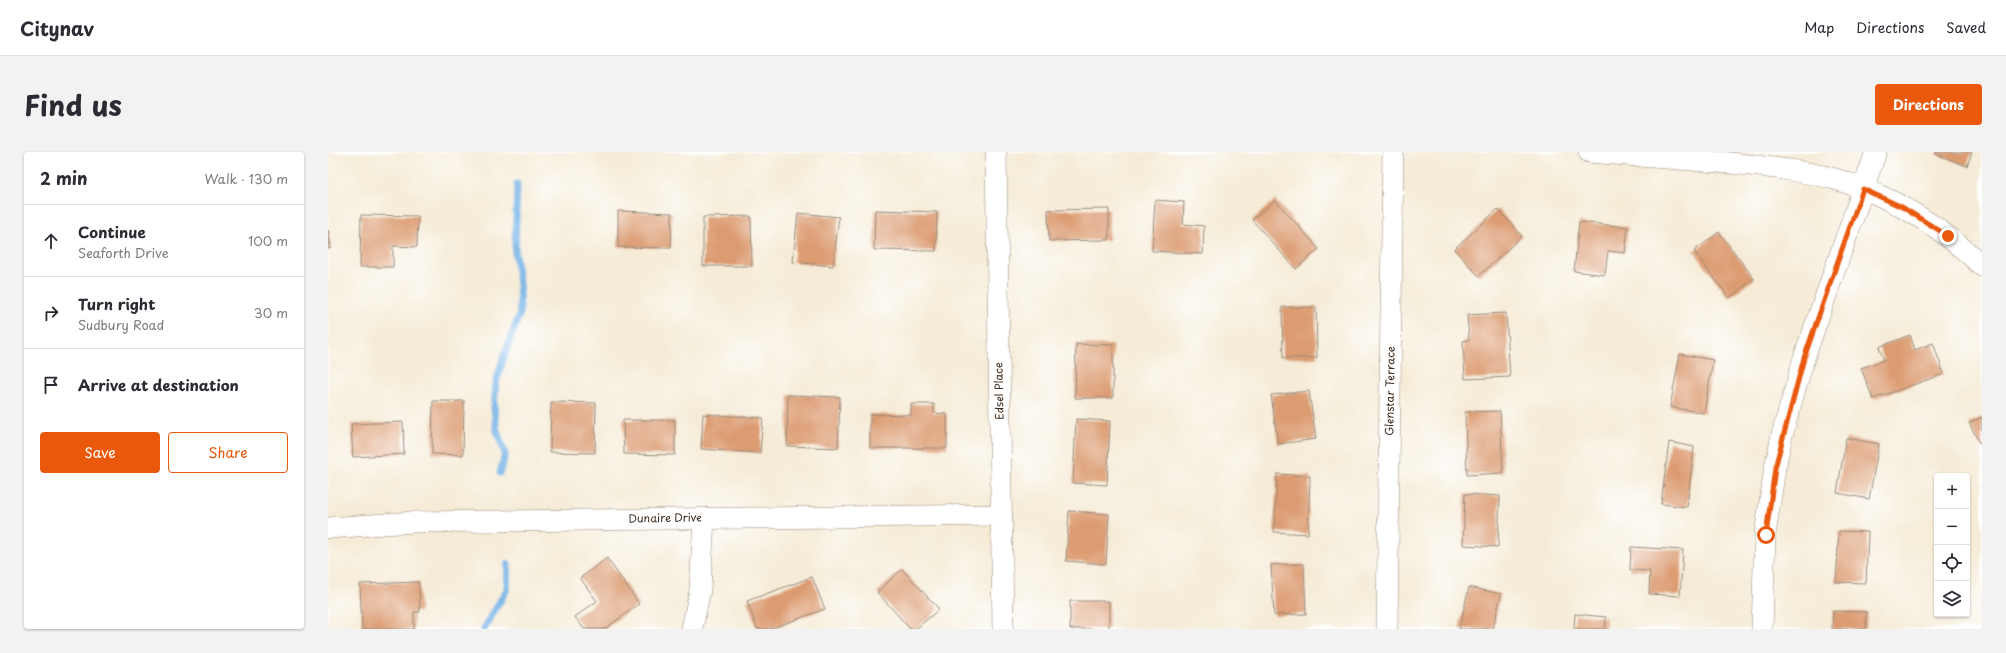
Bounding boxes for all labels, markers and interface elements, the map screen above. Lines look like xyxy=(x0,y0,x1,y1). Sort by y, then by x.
text: Citynav xyxy=(20,14,94,42)
text: Map xyxy=(1804,17,1834,38)
text: Directions xyxy=(1856,17,1924,38)
text: Saved xyxy=(1946,17,1986,38)
text: Find us xyxy=(24,83,122,126)
button: Directions xyxy=(1875,84,1982,125)
text: 2 min xyxy=(40,165,87,191)
text: Walk · 130 m xyxy=(205,169,288,188)
text: Continue xyxy=(78,220,146,243)
route end xyxy=(1939,227,1957,245)
icon: ahead xyxy=(40,230,62,252)
text: 100 m xyxy=(248,231,288,250)
text: Seaforth Drive xyxy=(78,243,169,262)
text: Turn right xyxy=(78,292,155,315)
icon: right xyxy=(40,302,62,324)
text: 30 m xyxy=(254,303,288,322)
text: Sudbury Road xyxy=(78,315,164,334)
street label: Glenstar Terrace xyxy=(1380,346,1399,436)
street label: Edsel Place xyxy=(989,362,1008,420)
text: Arrive at destination xyxy=(78,373,239,396)
icon: arrive xyxy=(40,374,62,396)
button: Save xyxy=(40,432,160,473)
button: Share xyxy=(168,432,288,473)
map controls xyxy=(1934,473,1970,617)
button: + xyxy=(1934,473,1970,509)
street label: Dunaire Drive xyxy=(628,508,702,527)
button: − xyxy=(1934,509,1970,545)
route start xyxy=(1757,526,1775,544)
button: locate xyxy=(1934,545,1970,581)
button: layers xyxy=(1934,581,1970,617)

